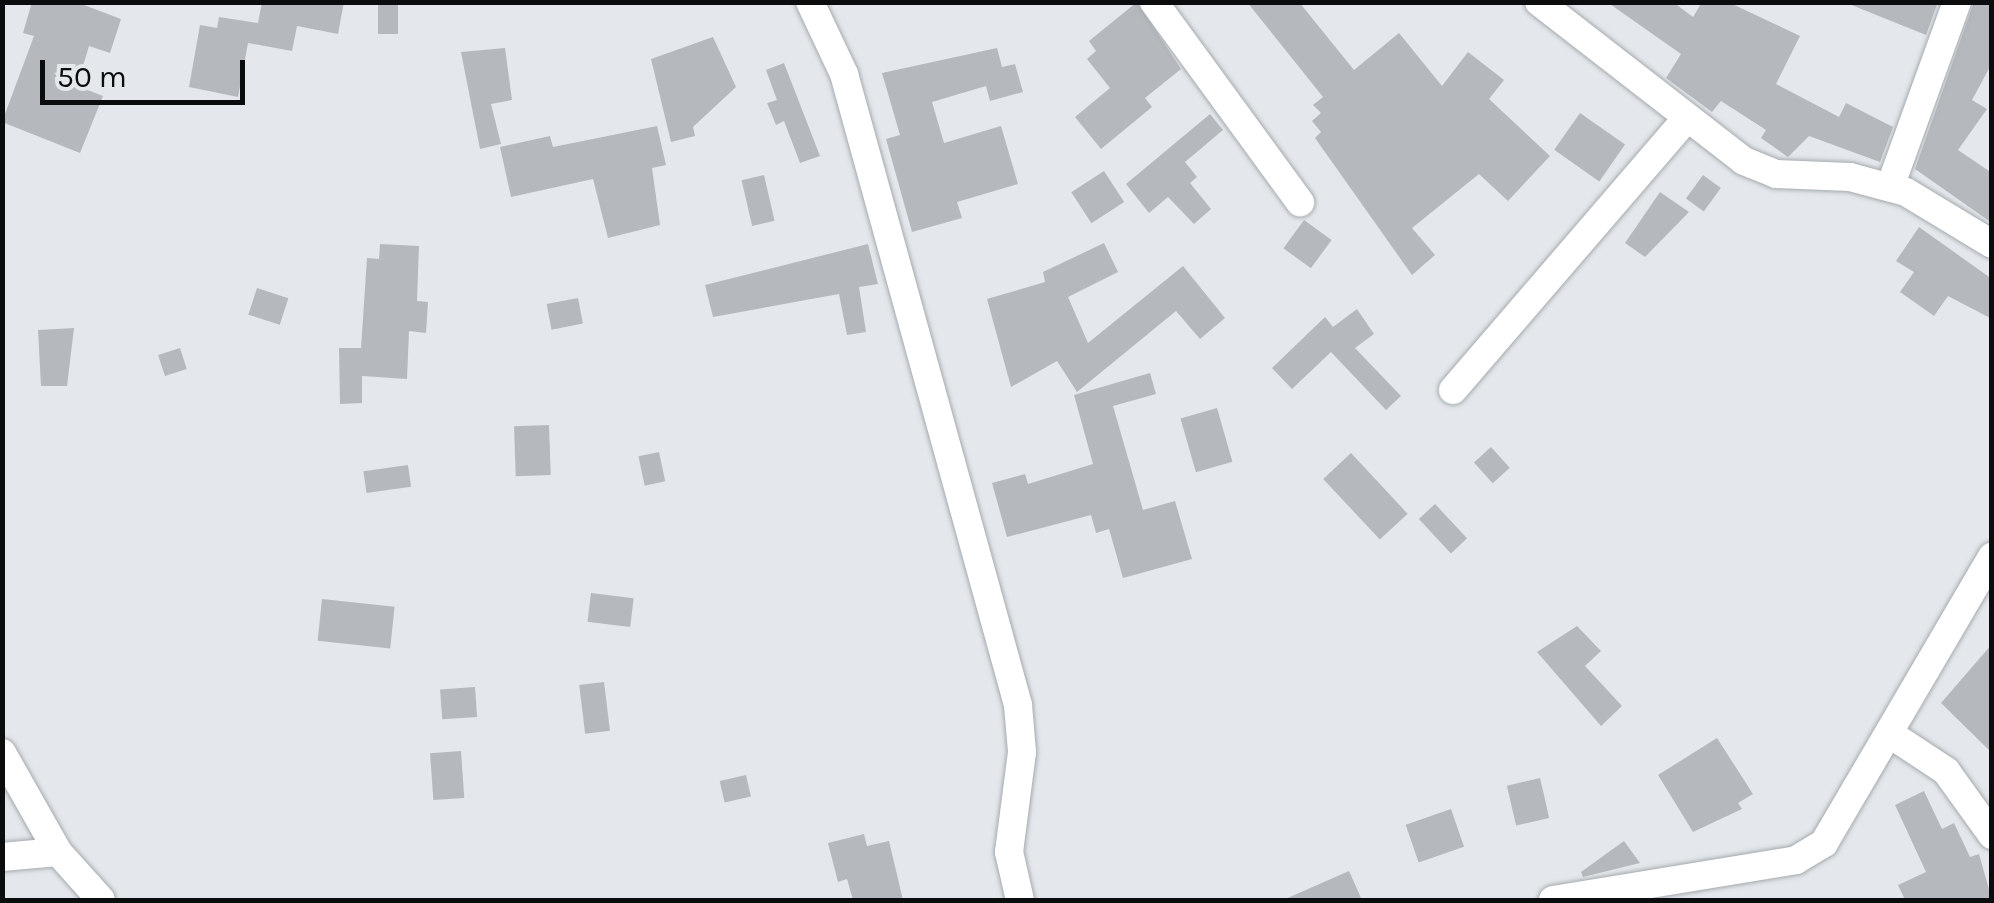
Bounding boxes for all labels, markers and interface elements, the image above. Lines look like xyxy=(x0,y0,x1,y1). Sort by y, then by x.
scale bar xyxy=(45,40,250,102)
text: 50 m xyxy=(57,59,127,95)

